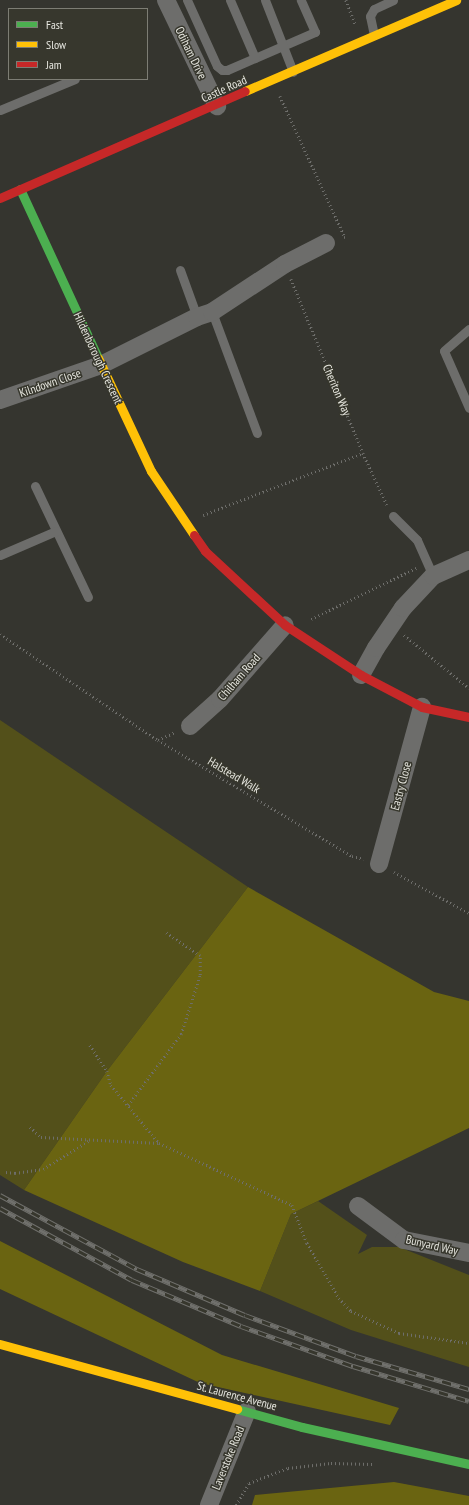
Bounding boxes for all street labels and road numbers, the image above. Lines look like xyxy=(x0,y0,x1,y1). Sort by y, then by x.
street label: Odiham Drive xyxy=(172,24,210,82)
street label: Castle Road xyxy=(199,73,249,105)
street label: Hildenborough Crescent xyxy=(70,310,126,406)
street label: Cheriton Way xyxy=(320,362,354,418)
street label: Kilndown Close xyxy=(17,366,83,400)
street label: Chilham Road xyxy=(215,651,263,703)
street label: Halstead Walk xyxy=(205,754,263,796)
street label: Eastry Close xyxy=(388,760,414,812)
street label: Bunyard Way xyxy=(404,1232,460,1258)
street label: St. Laurence Avenue xyxy=(195,1378,279,1414)
street label: Laverstoke Road xyxy=(209,1424,247,1492)

